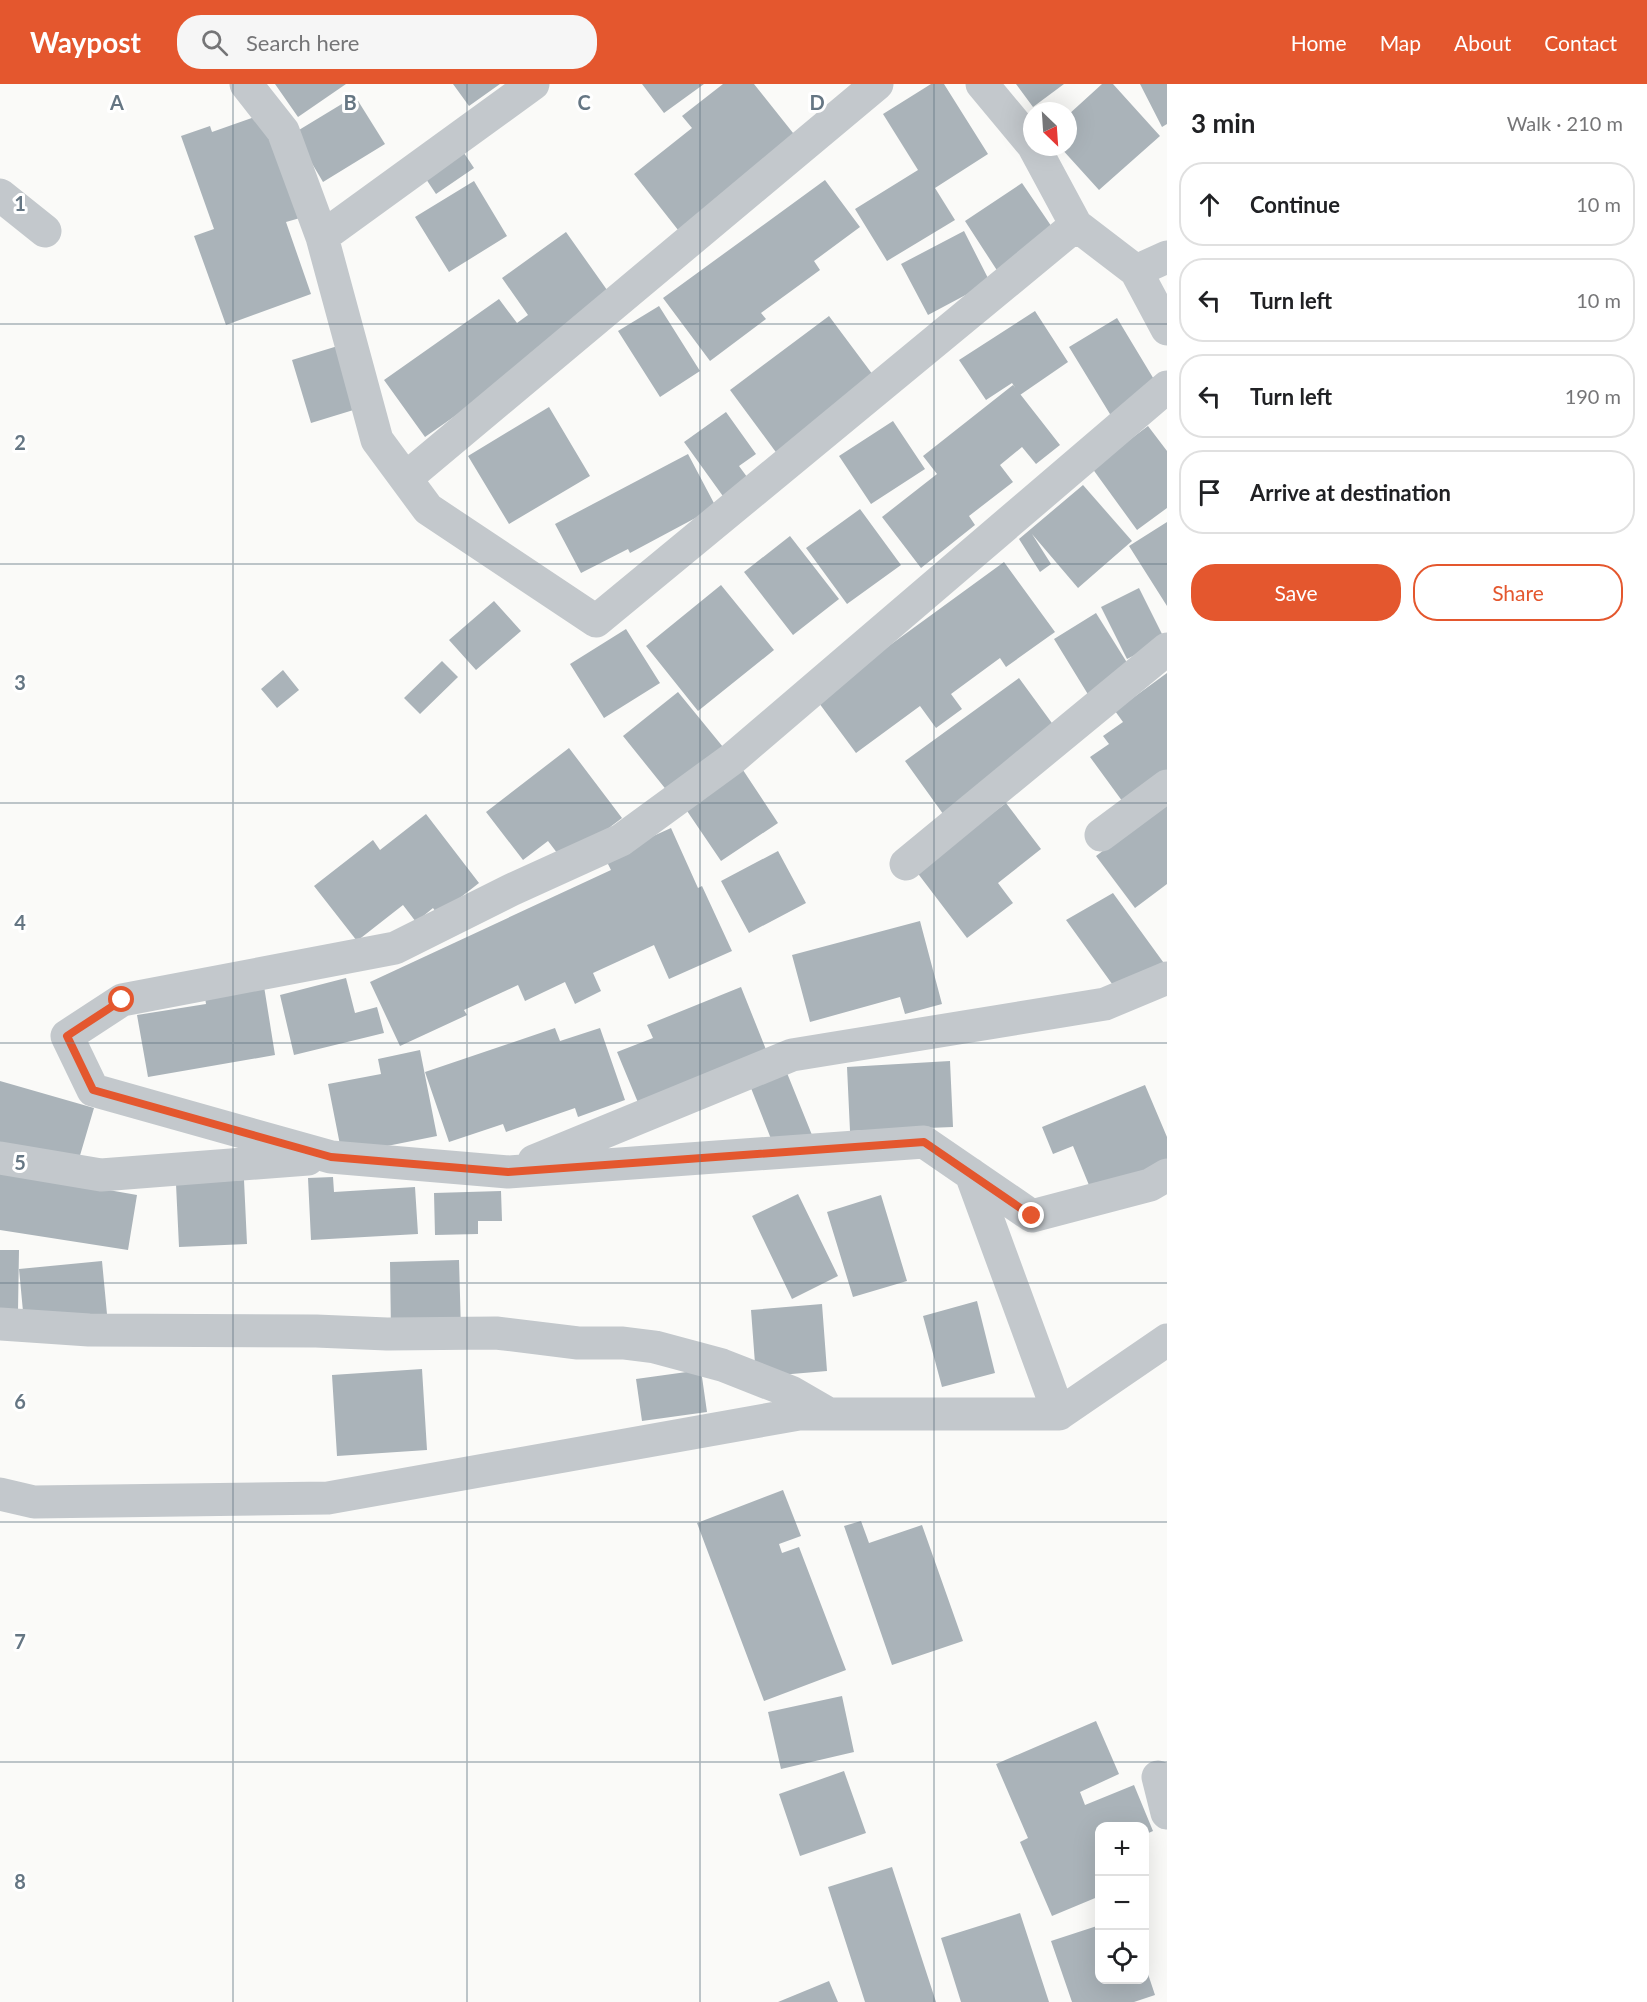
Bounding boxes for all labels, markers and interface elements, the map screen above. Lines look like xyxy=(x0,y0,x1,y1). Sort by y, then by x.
search box xyxy=(177,15,597,69)
text: Waypost xyxy=(30,25,141,59)
icon: search xyxy=(198,26,231,59)
text: Search here xyxy=(246,29,359,56)
text: Home xyxy=(1291,30,1347,55)
text: Map xyxy=(1380,30,1421,55)
text: About xyxy=(1454,30,1511,55)
text: Contact xyxy=(1544,30,1617,55)
text: A xyxy=(109,90,124,114)
text: B xyxy=(343,90,357,114)
text: C xyxy=(577,90,591,114)
text: D xyxy=(809,90,825,114)
north arrow xyxy=(1023,102,1077,156)
text: 3 min xyxy=(1191,107,1255,139)
text: Walk · 210 m xyxy=(1507,111,1623,135)
icon: ahead xyxy=(1193,188,1226,221)
text: 1 xyxy=(14,191,26,215)
text: Continue xyxy=(1250,191,1340,218)
text: 10 m xyxy=(1576,192,1621,216)
icon: left xyxy=(1193,284,1226,317)
text: Turn left xyxy=(1250,287,1332,314)
text: 10 m xyxy=(1576,288,1621,312)
icon: left xyxy=(1193,380,1226,413)
text: Turn left xyxy=(1250,383,1332,410)
text: 190 m xyxy=(1565,384,1621,408)
text: 2 xyxy=(14,430,26,454)
icon: arrive xyxy=(1193,476,1226,509)
text: Arrive at destination xyxy=(1250,479,1451,506)
button: Save xyxy=(1191,564,1401,621)
button: Share xyxy=(1413,564,1623,621)
text: 3 xyxy=(14,670,26,694)
text: 4 xyxy=(14,910,26,934)
route start xyxy=(108,986,134,1012)
text: 5 xyxy=(14,1150,26,1174)
route end xyxy=(1018,1202,1044,1228)
text: 6 xyxy=(14,1389,26,1413)
text: 7 xyxy=(14,1629,26,1653)
map controls xyxy=(1095,1822,1149,1984)
button: + xyxy=(1095,1822,1149,1876)
text: 8 xyxy=(14,1869,26,1893)
button: − xyxy=(1095,1876,1149,1930)
button: locate xyxy=(1095,1930,1149,1984)

